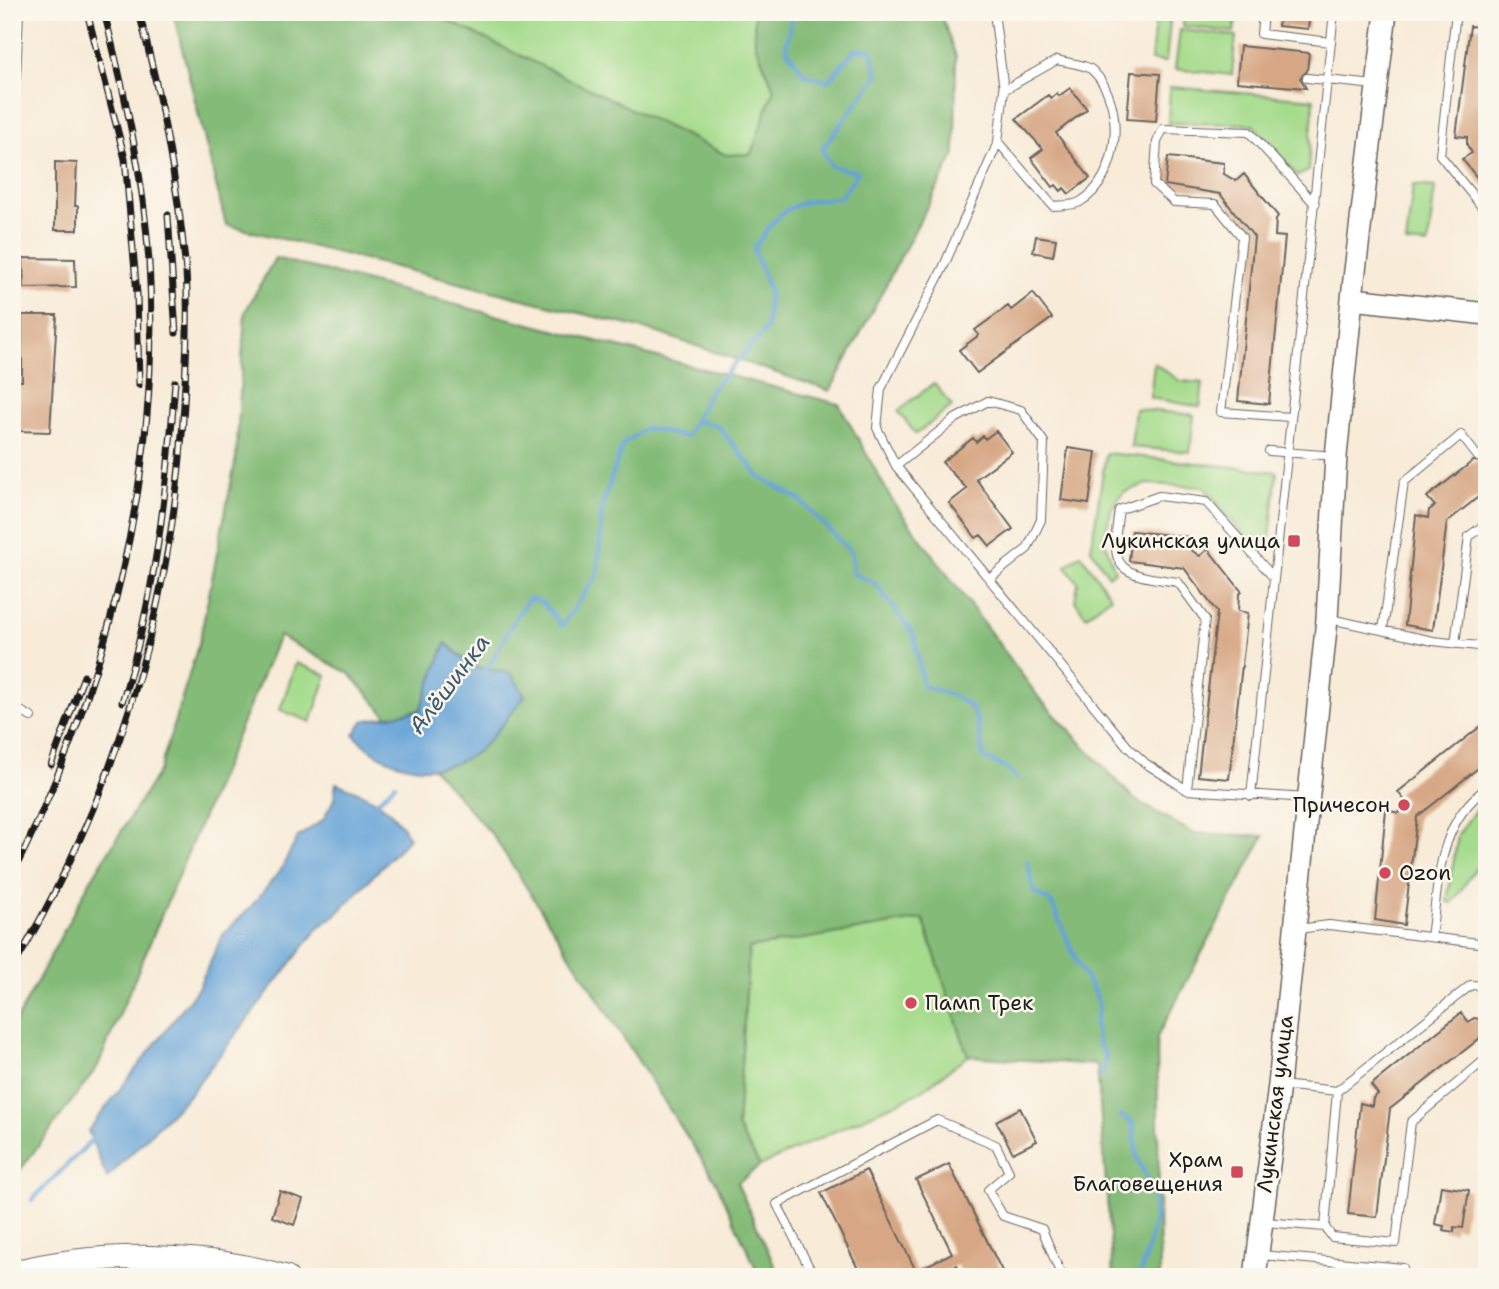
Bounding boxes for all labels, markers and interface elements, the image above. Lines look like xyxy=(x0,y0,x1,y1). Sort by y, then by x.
place label: Лукинская улица xyxy=(1101,527,1280,555)
marker: Лукинская улица xyxy=(1286,533,1302,549)
water label: Алёшинка xyxy=(402,628,496,740)
place label: Причесон xyxy=(1293,791,1390,819)
marker: Причесон xyxy=(1396,797,1412,813)
place label: Ozon xyxy=(1399,859,1451,887)
marker: Ozon xyxy=(1377,865,1393,881)
place label: Памп Трек xyxy=(925,989,1033,1017)
marker: Памп Трек xyxy=(903,995,919,1011)
street label: Лукинская улица xyxy=(1250,1014,1300,1194)
place label: Храм Благовещения xyxy=(1073,1146,1223,1198)
marker: Храм Благовещения xyxy=(1229,1164,1245,1180)

